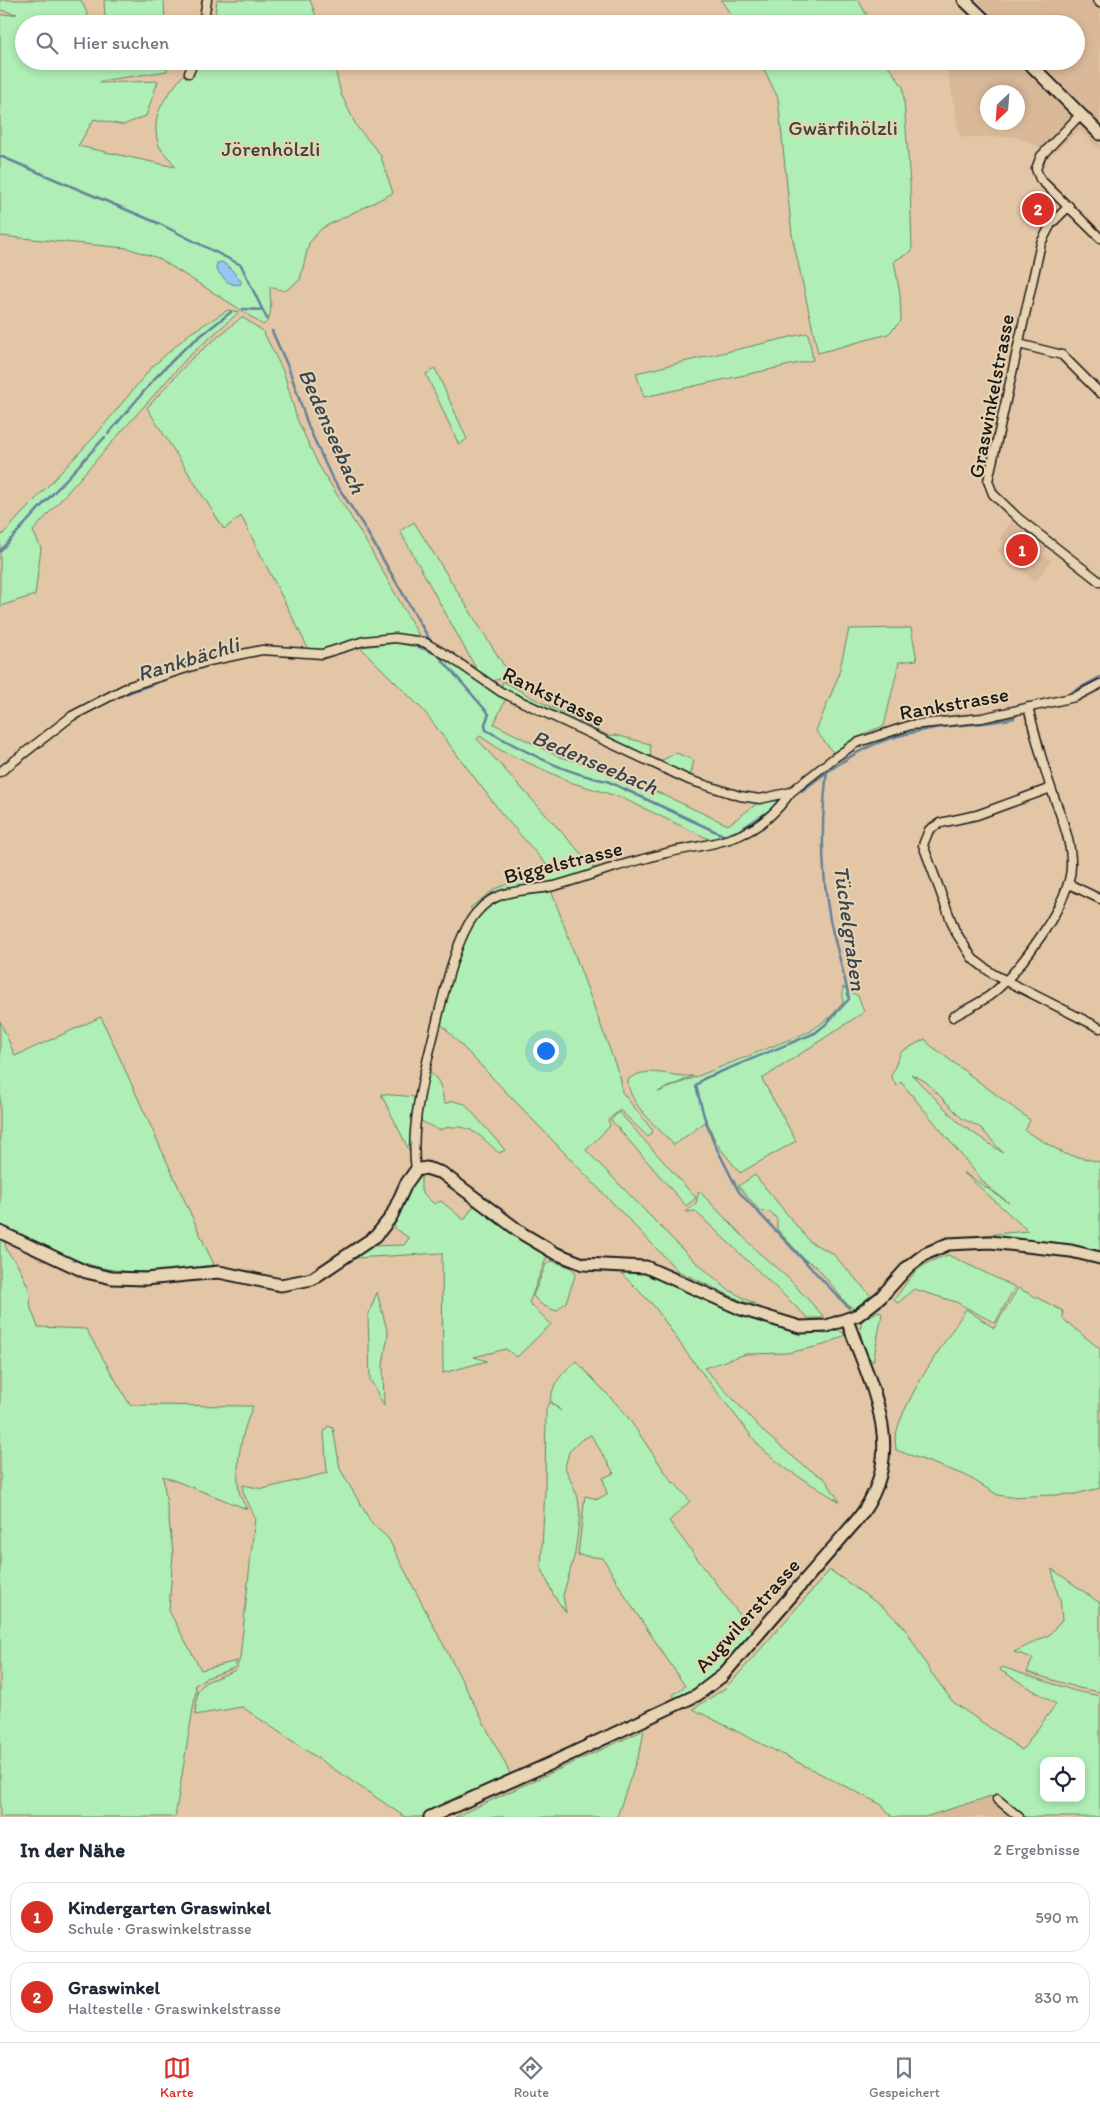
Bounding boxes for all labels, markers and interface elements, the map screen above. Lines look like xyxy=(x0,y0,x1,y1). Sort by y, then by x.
search box xyxy=(15,15,1085,70)
icon: search xyxy=(33,29,61,57)
text: Hier suchen xyxy=(73,31,169,54)
north arrow xyxy=(980,85,1025,130)
park label: Gwärfihölzli xyxy=(788,115,898,140)
park label: Jörenhölzli xyxy=(222,136,320,161)
pin: 2 xyxy=(1022,190,1054,228)
street label: Graswinkelstrasse xyxy=(963,312,1019,480)
water label: Bedenseebach xyxy=(292,364,372,498)
pin: 1 xyxy=(1006,531,1038,569)
water label: Rankbächli xyxy=(134,630,244,687)
street label: Rankstrasse xyxy=(499,660,609,732)
street label: Rankstrasse xyxy=(897,681,1011,725)
water label: Bedenseebach xyxy=(528,723,662,801)
street label: Biggelstrasse xyxy=(501,835,625,889)
water label: Tüchelgraben xyxy=(828,864,872,993)
your location xyxy=(533,1038,559,1064)
street label: Augwilerstrasse xyxy=(689,1553,805,1677)
map controls xyxy=(1040,1757,1085,1802)
button: locate xyxy=(1040,1757,1085,1802)
text: In der Nähe xyxy=(20,1837,125,1862)
text: 2 Ergebnisse xyxy=(994,1840,1080,1859)
text: Kindergarten Graswinkel xyxy=(68,1896,271,1919)
text: 1 xyxy=(33,1908,41,1927)
text: 590 m xyxy=(1035,1908,1079,1927)
text: Schule · Graswinkelstrasse xyxy=(68,1919,252,1938)
text: Graswinkel xyxy=(68,1976,160,1999)
text: 2 xyxy=(33,1988,41,2007)
text: 830 m xyxy=(1035,1988,1079,2007)
text: Haltestelle · Graswinkelstrasse xyxy=(68,1999,281,2018)
tab: Karte xyxy=(160,2054,194,2101)
tab: Route xyxy=(514,2054,549,2101)
tab: Gespeichert xyxy=(869,2054,940,2101)

